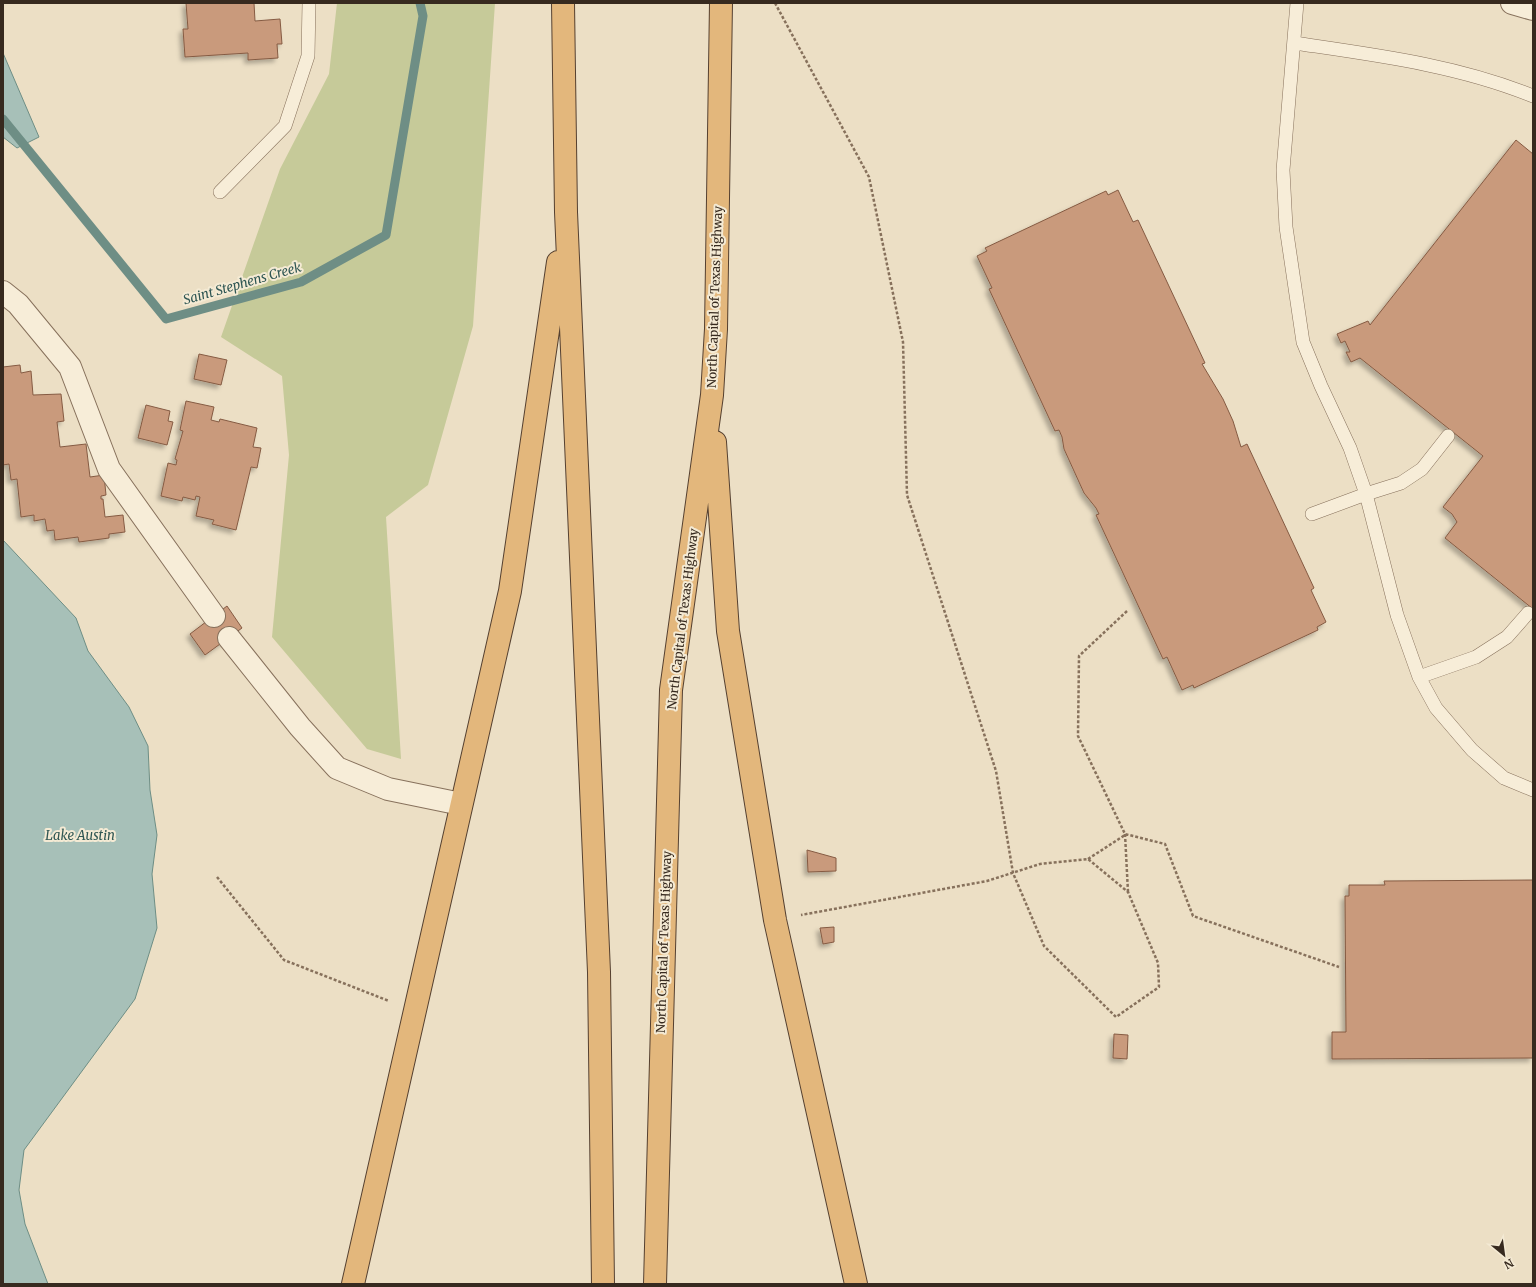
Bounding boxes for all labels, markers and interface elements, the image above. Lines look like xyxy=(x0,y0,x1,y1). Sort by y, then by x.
street label: North Capital of Texas Highway xyxy=(704,206,725,388)
water label: Saint Stephens Creek xyxy=(181,259,303,308)
street label: North Capital of Texas Highway xyxy=(664,527,701,710)
water label: Lake Austin xyxy=(45,827,115,844)
street label: North Capital of Texas Highway xyxy=(653,851,674,1033)
north arrow xyxy=(1484,1235,1524,1275)
text: N xyxy=(1501,1256,1516,1272)

